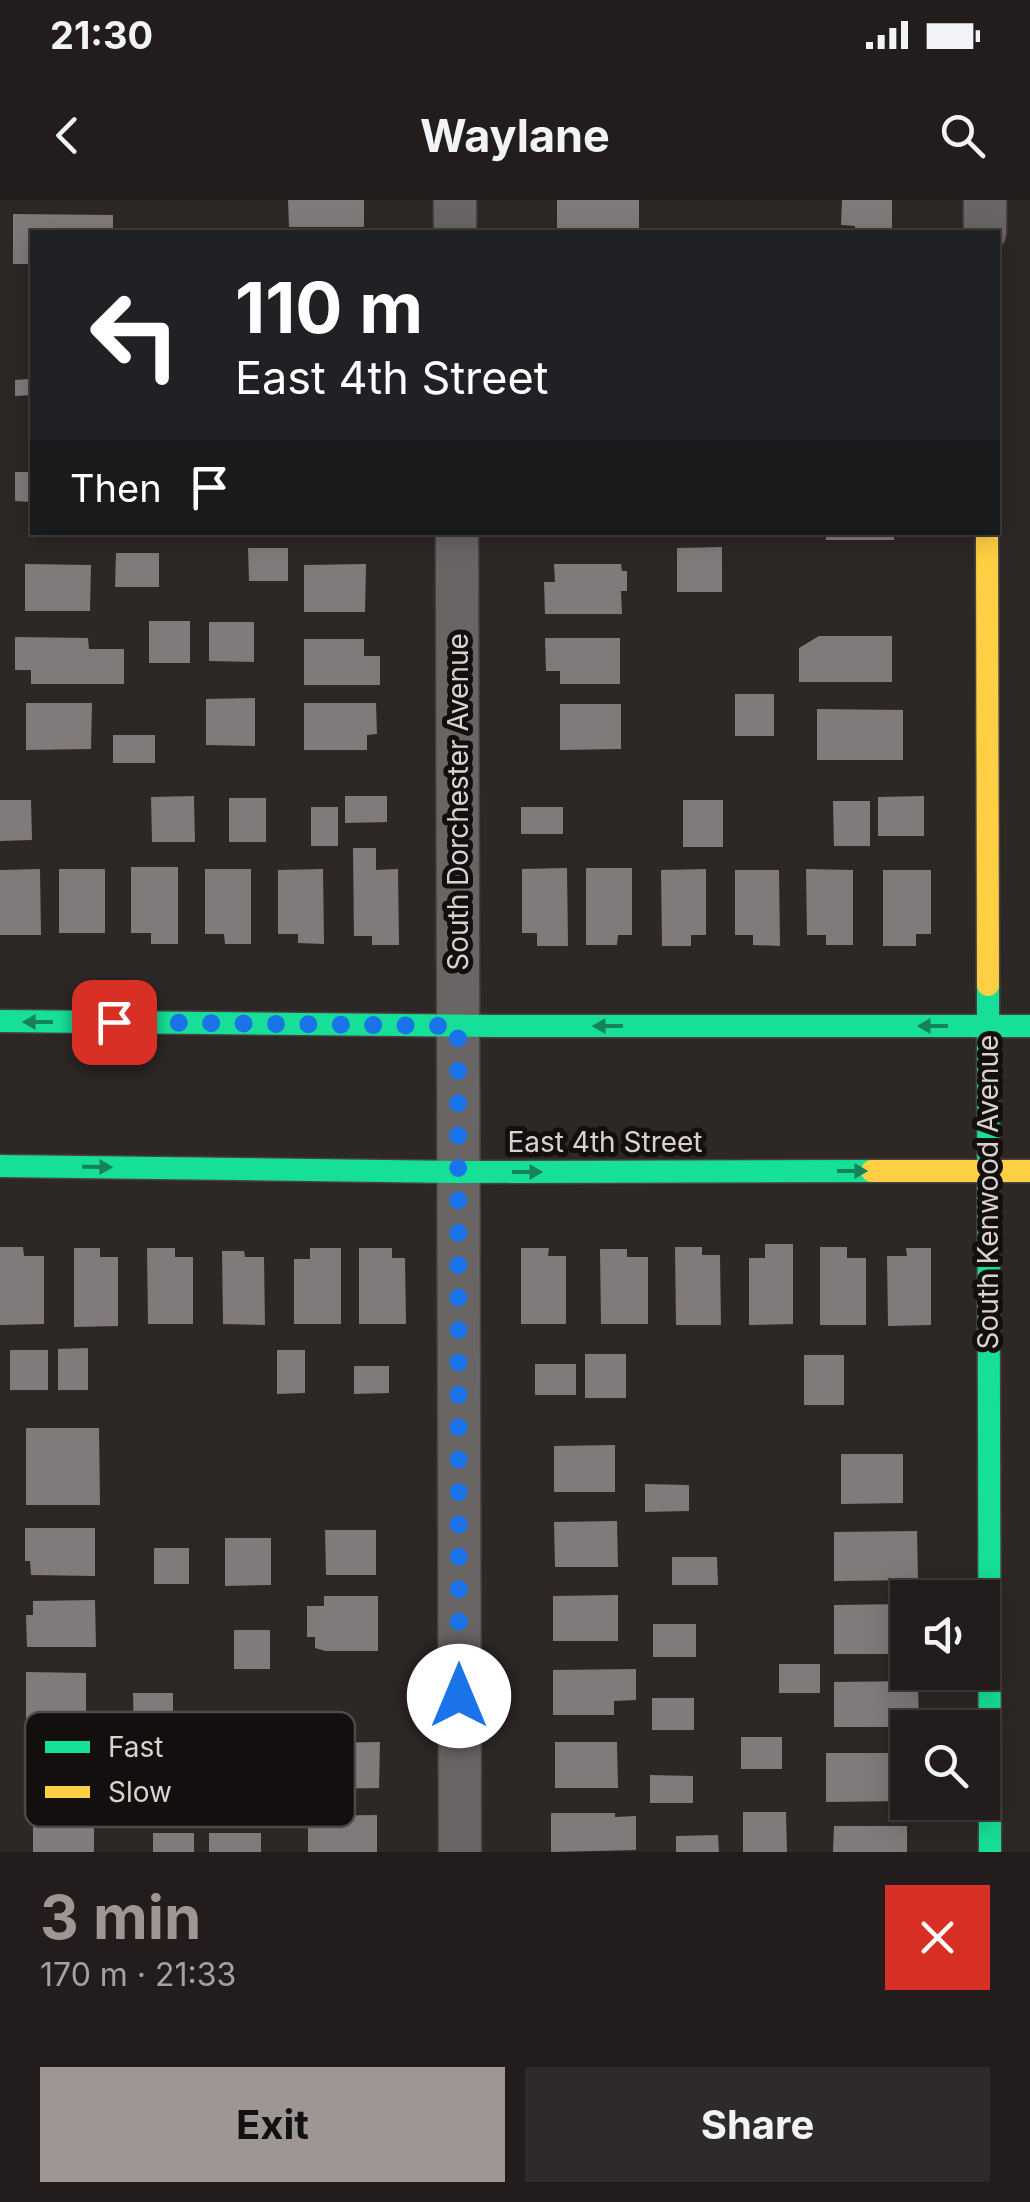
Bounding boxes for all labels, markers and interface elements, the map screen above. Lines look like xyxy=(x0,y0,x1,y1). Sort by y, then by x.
text: 21:30 xyxy=(50,12,153,58)
icon: back xyxy=(40,108,95,163)
text: Waylane xyxy=(420,108,610,163)
icon: search xyxy=(935,108,990,163)
text: 110 m xyxy=(235,265,423,350)
icon: left xyxy=(70,270,200,400)
text: East 4th Street xyxy=(235,350,548,405)
icon: arrive xyxy=(182,460,237,515)
text: Then xyxy=(70,465,162,511)
street label: South Dorchester Avenue xyxy=(441,633,475,971)
pin xyxy=(72,980,157,1065)
icon: arrive xyxy=(87,995,142,1050)
one-way arrow xyxy=(21,1014,53,1030)
one-way arrow xyxy=(591,1018,623,1034)
one-way arrow xyxy=(916,1018,948,1034)
street label: South Kenwood Avenue xyxy=(971,1035,1005,1349)
street label: East 4th Street xyxy=(507,1125,703,1159)
one-way arrow xyxy=(82,1159,114,1175)
one-way arrow xyxy=(837,1163,869,1179)
one-way arrow xyxy=(512,1164,544,1180)
map controls xyxy=(890,1580,1000,1820)
button: sound xyxy=(890,1580,1000,1690)
position arrow xyxy=(407,1644,511,1748)
button: search xyxy=(890,1710,1000,1820)
legend xyxy=(25,1712,355,1827)
text: Fast xyxy=(108,1730,164,1764)
text: Slow xyxy=(108,1775,172,1809)
text: 3 min xyxy=(40,1881,201,1953)
button: close xyxy=(885,1885,990,1990)
text: 170 m · 21:33 xyxy=(40,1955,236,1994)
button: Exit xyxy=(40,2067,505,2182)
button: Share xyxy=(525,2067,990,2182)

